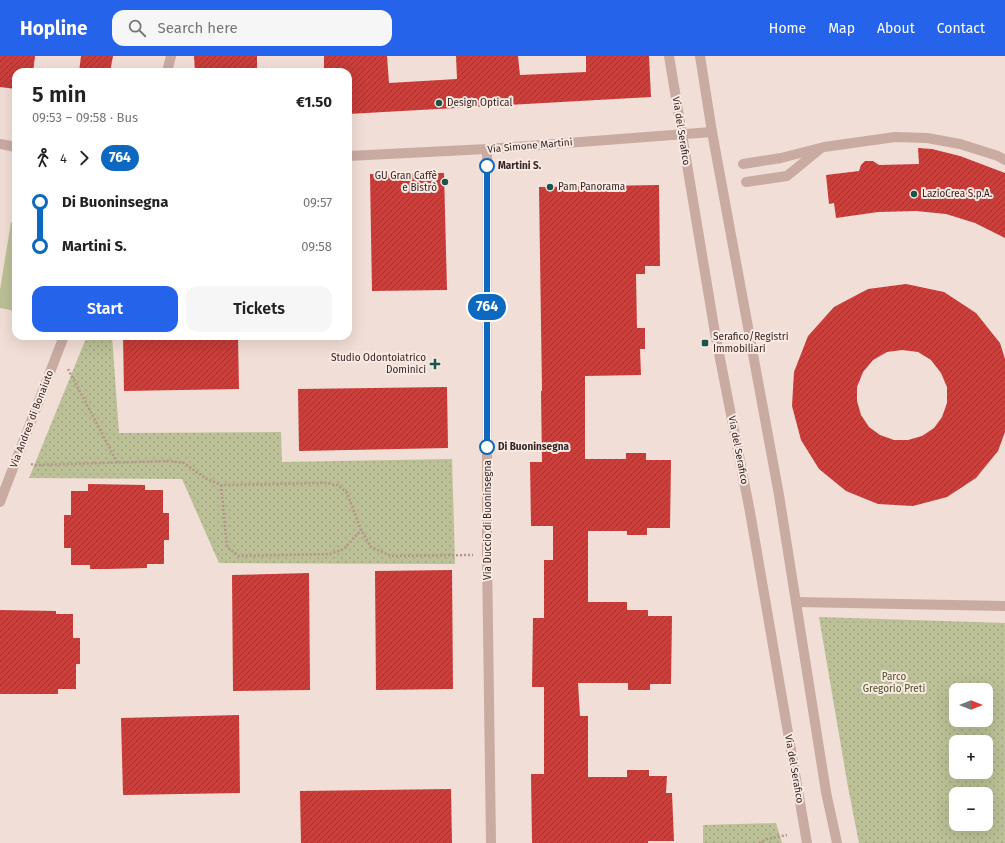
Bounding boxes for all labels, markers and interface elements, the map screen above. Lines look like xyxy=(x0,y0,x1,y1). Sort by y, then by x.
search box xyxy=(112,10,392,46)
text: Hopline xyxy=(20,17,88,40)
icon: search xyxy=(126,17,148,39)
text: Search here xyxy=(158,19,238,37)
text: Home xyxy=(769,20,806,37)
text: Map xyxy=(828,20,855,37)
text: About xyxy=(877,20,915,37)
text: Contact xyxy=(937,20,985,37)
text: 5 min xyxy=(32,81,87,108)
text: €1.50 xyxy=(296,93,332,111)
street label: Via del Serafico xyxy=(670,96,692,166)
place label: Design Optical xyxy=(447,97,512,109)
marker: Design Optical xyxy=(434,98,444,108)
text: 09:53 – 09:58 · Bus xyxy=(32,110,138,125)
street label: Via Simone Martini xyxy=(487,136,573,156)
icon: walk xyxy=(32,147,54,169)
icon: forward xyxy=(73,147,95,169)
text: 764 xyxy=(109,149,131,166)
text: 4 xyxy=(60,151,67,166)
marker: Martini S. xyxy=(479,158,495,174)
place label: Martini S. xyxy=(498,160,542,172)
place label: GU Gran Caffè e Bistrò xyxy=(375,170,437,194)
marker: GU Gran Caffè e Bistrò xyxy=(440,177,450,187)
place label: Pam Panorama xyxy=(558,181,625,193)
marker: Pam Panorama xyxy=(545,182,555,192)
place label: LazioCrea S.p.A. xyxy=(922,188,992,200)
marker: LazioCrea S.p.A. xyxy=(909,189,919,199)
text: Di Buoninsegna xyxy=(62,193,168,211)
text: 09:57 xyxy=(303,195,332,210)
text: Martini S. xyxy=(62,237,127,255)
text: 09:58 xyxy=(301,239,332,254)
button: Start xyxy=(32,286,178,332)
button: Tickets xyxy=(186,286,332,332)
line badge: 764 xyxy=(464,294,510,320)
text: 764 xyxy=(476,298,498,315)
place label: Serafico/Registri Immobiliari xyxy=(713,331,789,355)
marker: Serafico/Registri Immobiliari xyxy=(700,338,710,348)
place label: Studio Odontoiatrico Dominici xyxy=(331,352,426,376)
marker: Studio Odontoiatrico Dominici xyxy=(429,358,441,370)
street label: Via Andrea di Bonaiuto xyxy=(8,368,56,470)
street label: Via del Serafico xyxy=(725,415,751,485)
marker: Di Buoninsegna xyxy=(479,439,495,455)
place label: Di Buoninsegna xyxy=(498,441,569,453)
street label: Via Duccio di Buoninsegna xyxy=(482,460,494,580)
park label: Parco Gregorio Preti xyxy=(863,671,925,695)
north arrow xyxy=(949,683,993,727)
map controls xyxy=(949,683,993,831)
street label: Via del Serafico xyxy=(782,734,806,804)
button: + xyxy=(949,735,993,779)
button: − xyxy=(949,787,993,831)

